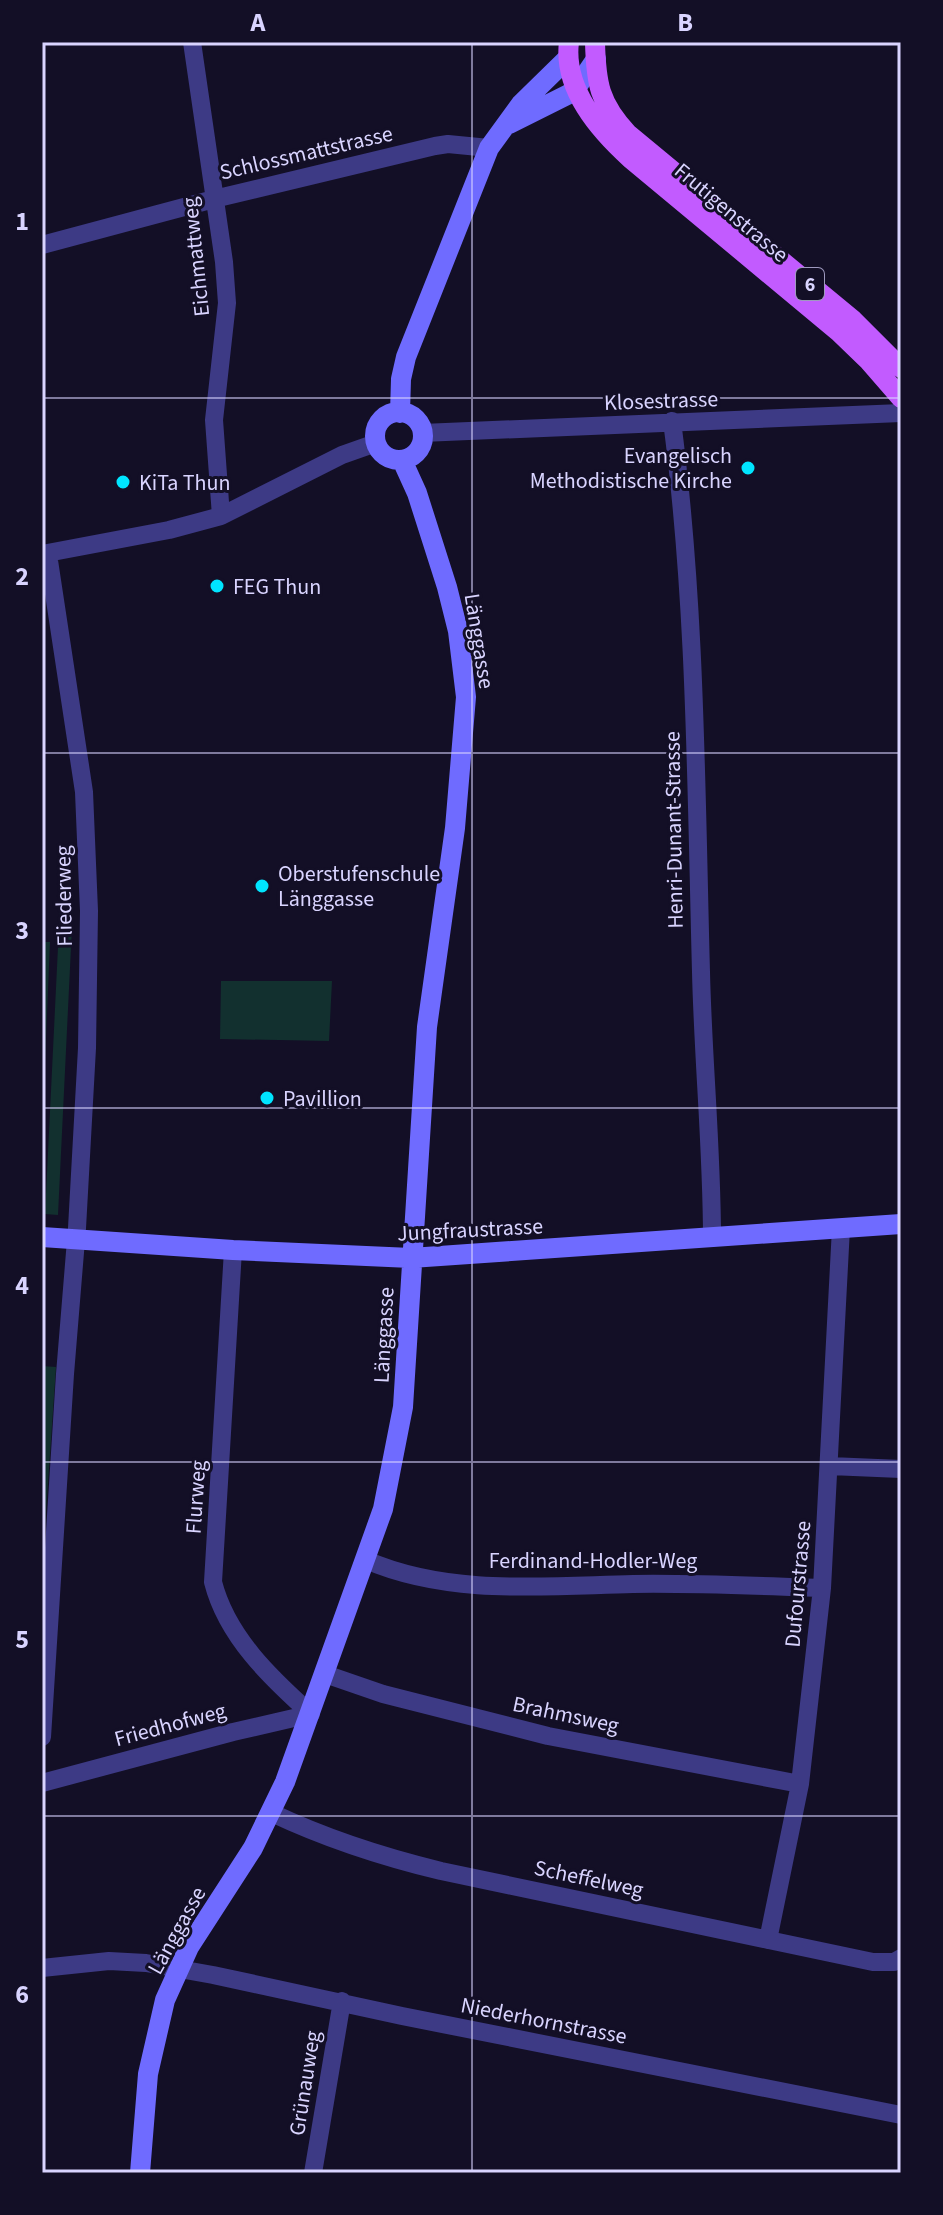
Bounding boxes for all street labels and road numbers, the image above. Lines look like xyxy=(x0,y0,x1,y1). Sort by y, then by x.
street label: Schlossmattstrasse xyxy=(217,117,396,188)
street label: Frutigenstrasse xyxy=(667,155,795,270)
street label: Eichmattweg xyxy=(174,196,218,318)
road number: 6 xyxy=(796,268,824,300)
street label: Klosestrasse xyxy=(603,383,719,419)
street label: Länggasse xyxy=(456,591,502,691)
street label: Henri-Dunant-Strasse xyxy=(656,731,692,929)
street label: Fliederweg xyxy=(47,845,81,947)
street label: Jungfraustrasse xyxy=(396,1210,544,1250)
street label: Länggasse xyxy=(366,1286,402,1384)
street label: Flurweg xyxy=(177,1459,215,1535)
street label: Dufourstrasse xyxy=(777,1519,819,1649)
street label: Ferdinand-Hodler-Weg xyxy=(489,1545,697,1577)
street label: Brahmsweg xyxy=(510,1688,622,1742)
street label: Friedhofweg xyxy=(111,1695,230,1755)
street label: Scheffelweg xyxy=(531,1852,646,1906)
street label: Länggasse xyxy=(140,1881,214,1980)
street label: Niederhornstrasse xyxy=(458,1989,630,2053)
street label: Grünauweg xyxy=(281,2028,329,2138)

